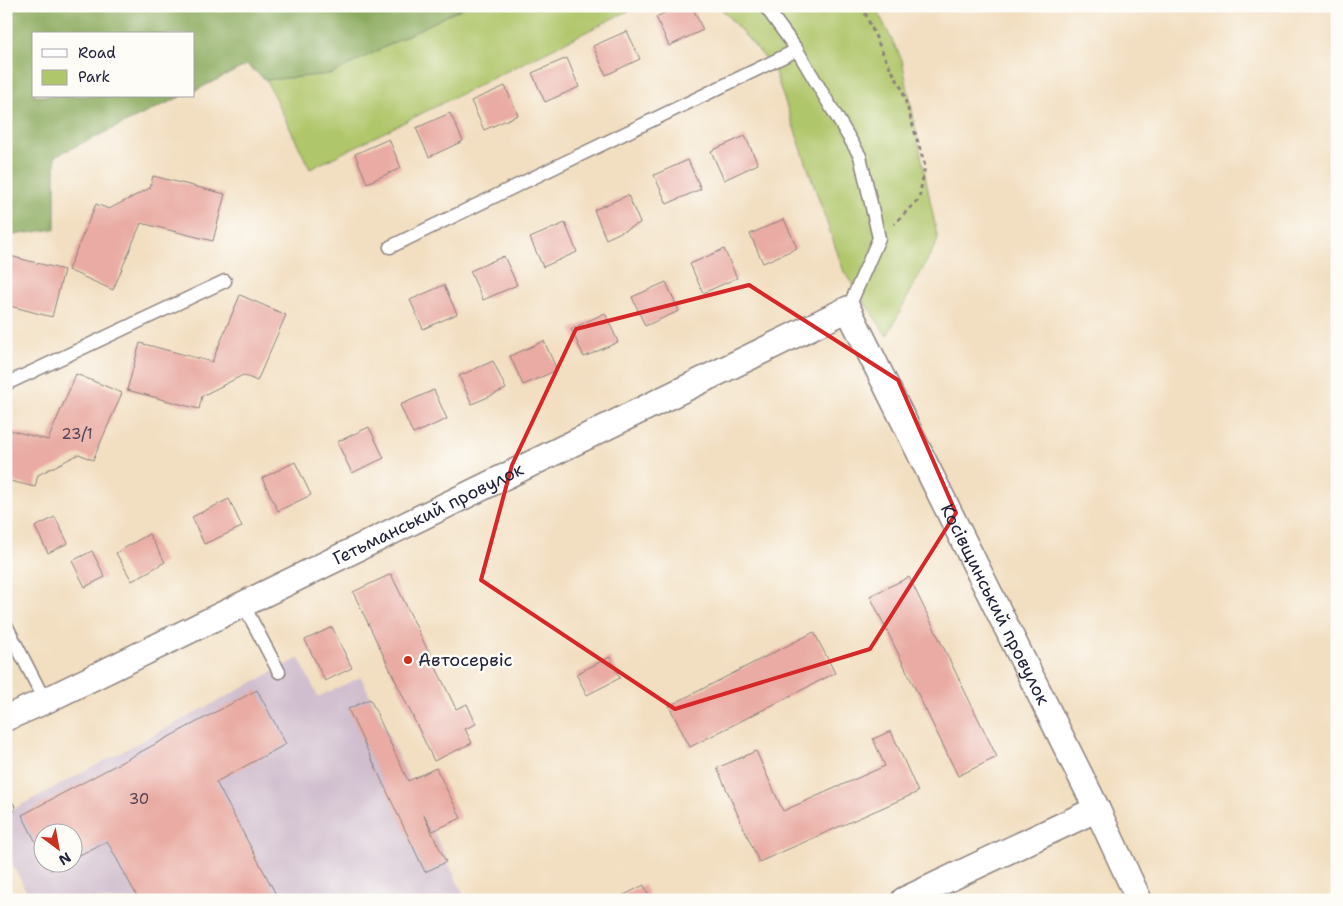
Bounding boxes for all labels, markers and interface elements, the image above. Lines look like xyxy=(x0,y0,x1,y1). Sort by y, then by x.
legend xyxy=(32,32,195,98)
text: Road xyxy=(78,43,116,63)
text: Park xyxy=(78,67,110,87)
house number: 23/1 xyxy=(61,424,93,444)
street label: Гетьманський провулок xyxy=(329,457,528,571)
street label: Косівщинський провулок xyxy=(935,500,1055,709)
place label: Автосервіс xyxy=(418,648,513,672)
marker: Автосервіс xyxy=(402,654,414,666)
house number: 30 xyxy=(129,789,149,809)
north arrow xyxy=(32,824,82,874)
text: N xyxy=(55,848,74,870)

